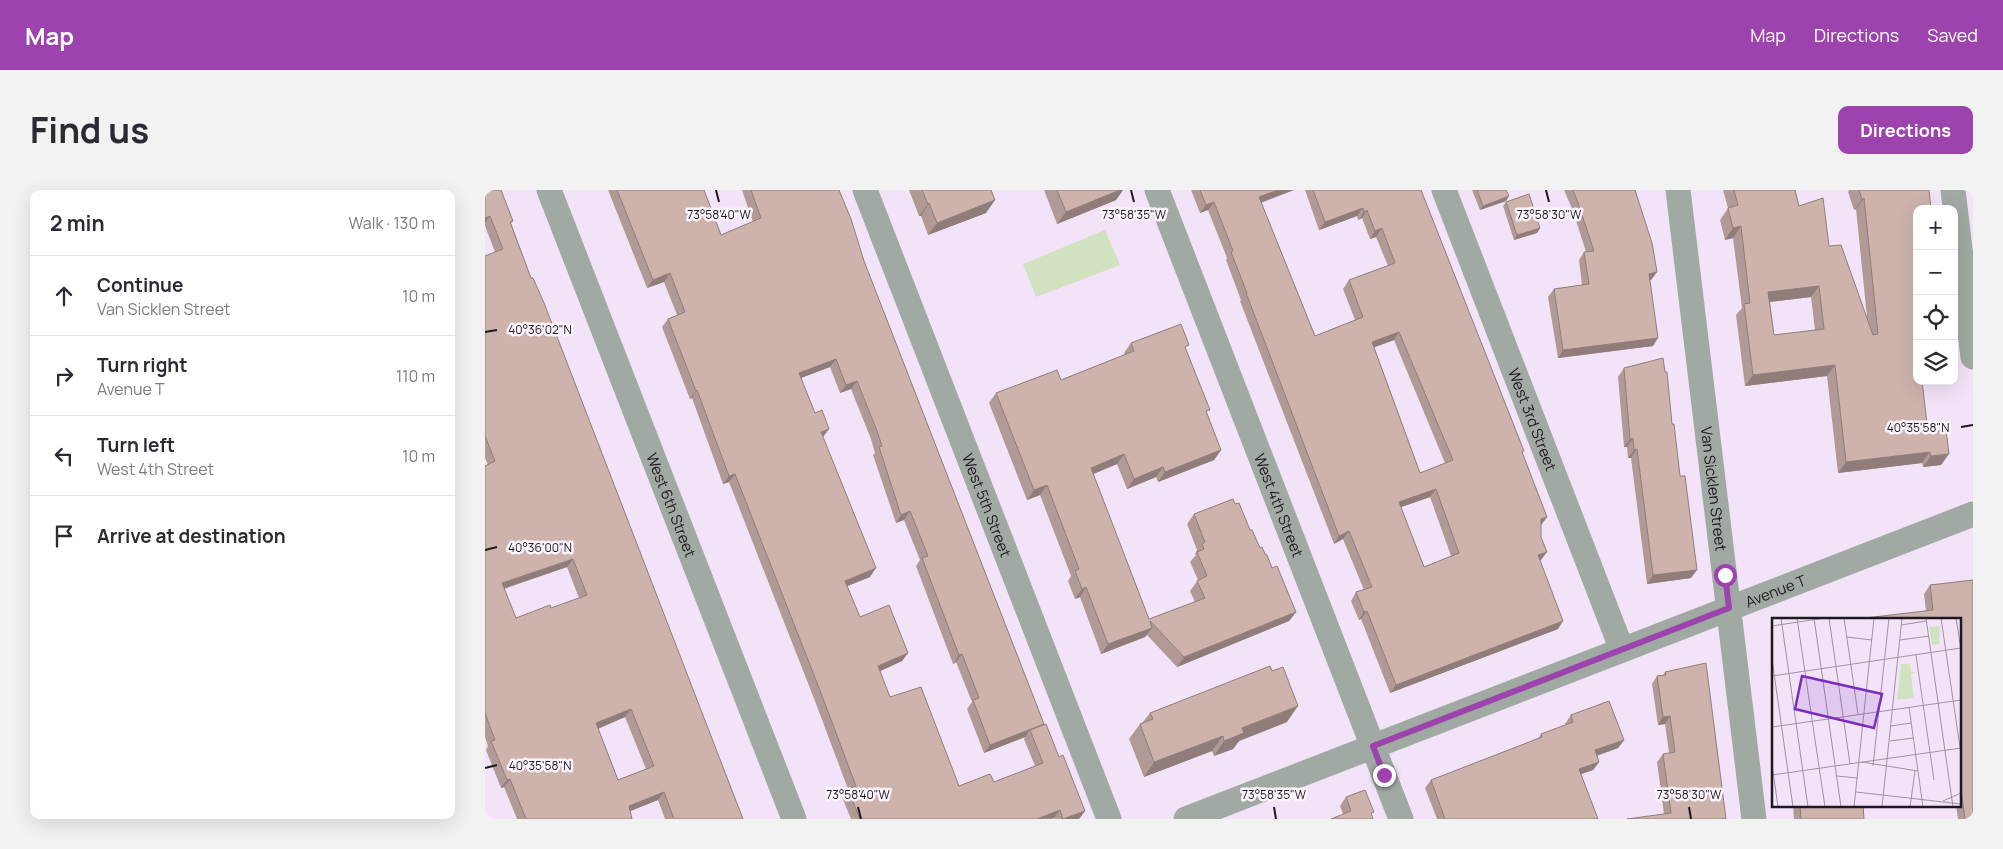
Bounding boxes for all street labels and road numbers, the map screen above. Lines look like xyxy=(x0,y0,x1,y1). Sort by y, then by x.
street label: West 3rd Street xyxy=(1503,365,1562,474)
street label: Van Sicklen Street xyxy=(1696,425,1732,552)
street label: West 6th Street xyxy=(642,450,701,560)
street label: West 5th Street xyxy=(958,450,1017,560)
street label: West 4th Street xyxy=(1250,450,1309,560)
street label: Avenue T xyxy=(1742,569,1809,612)

